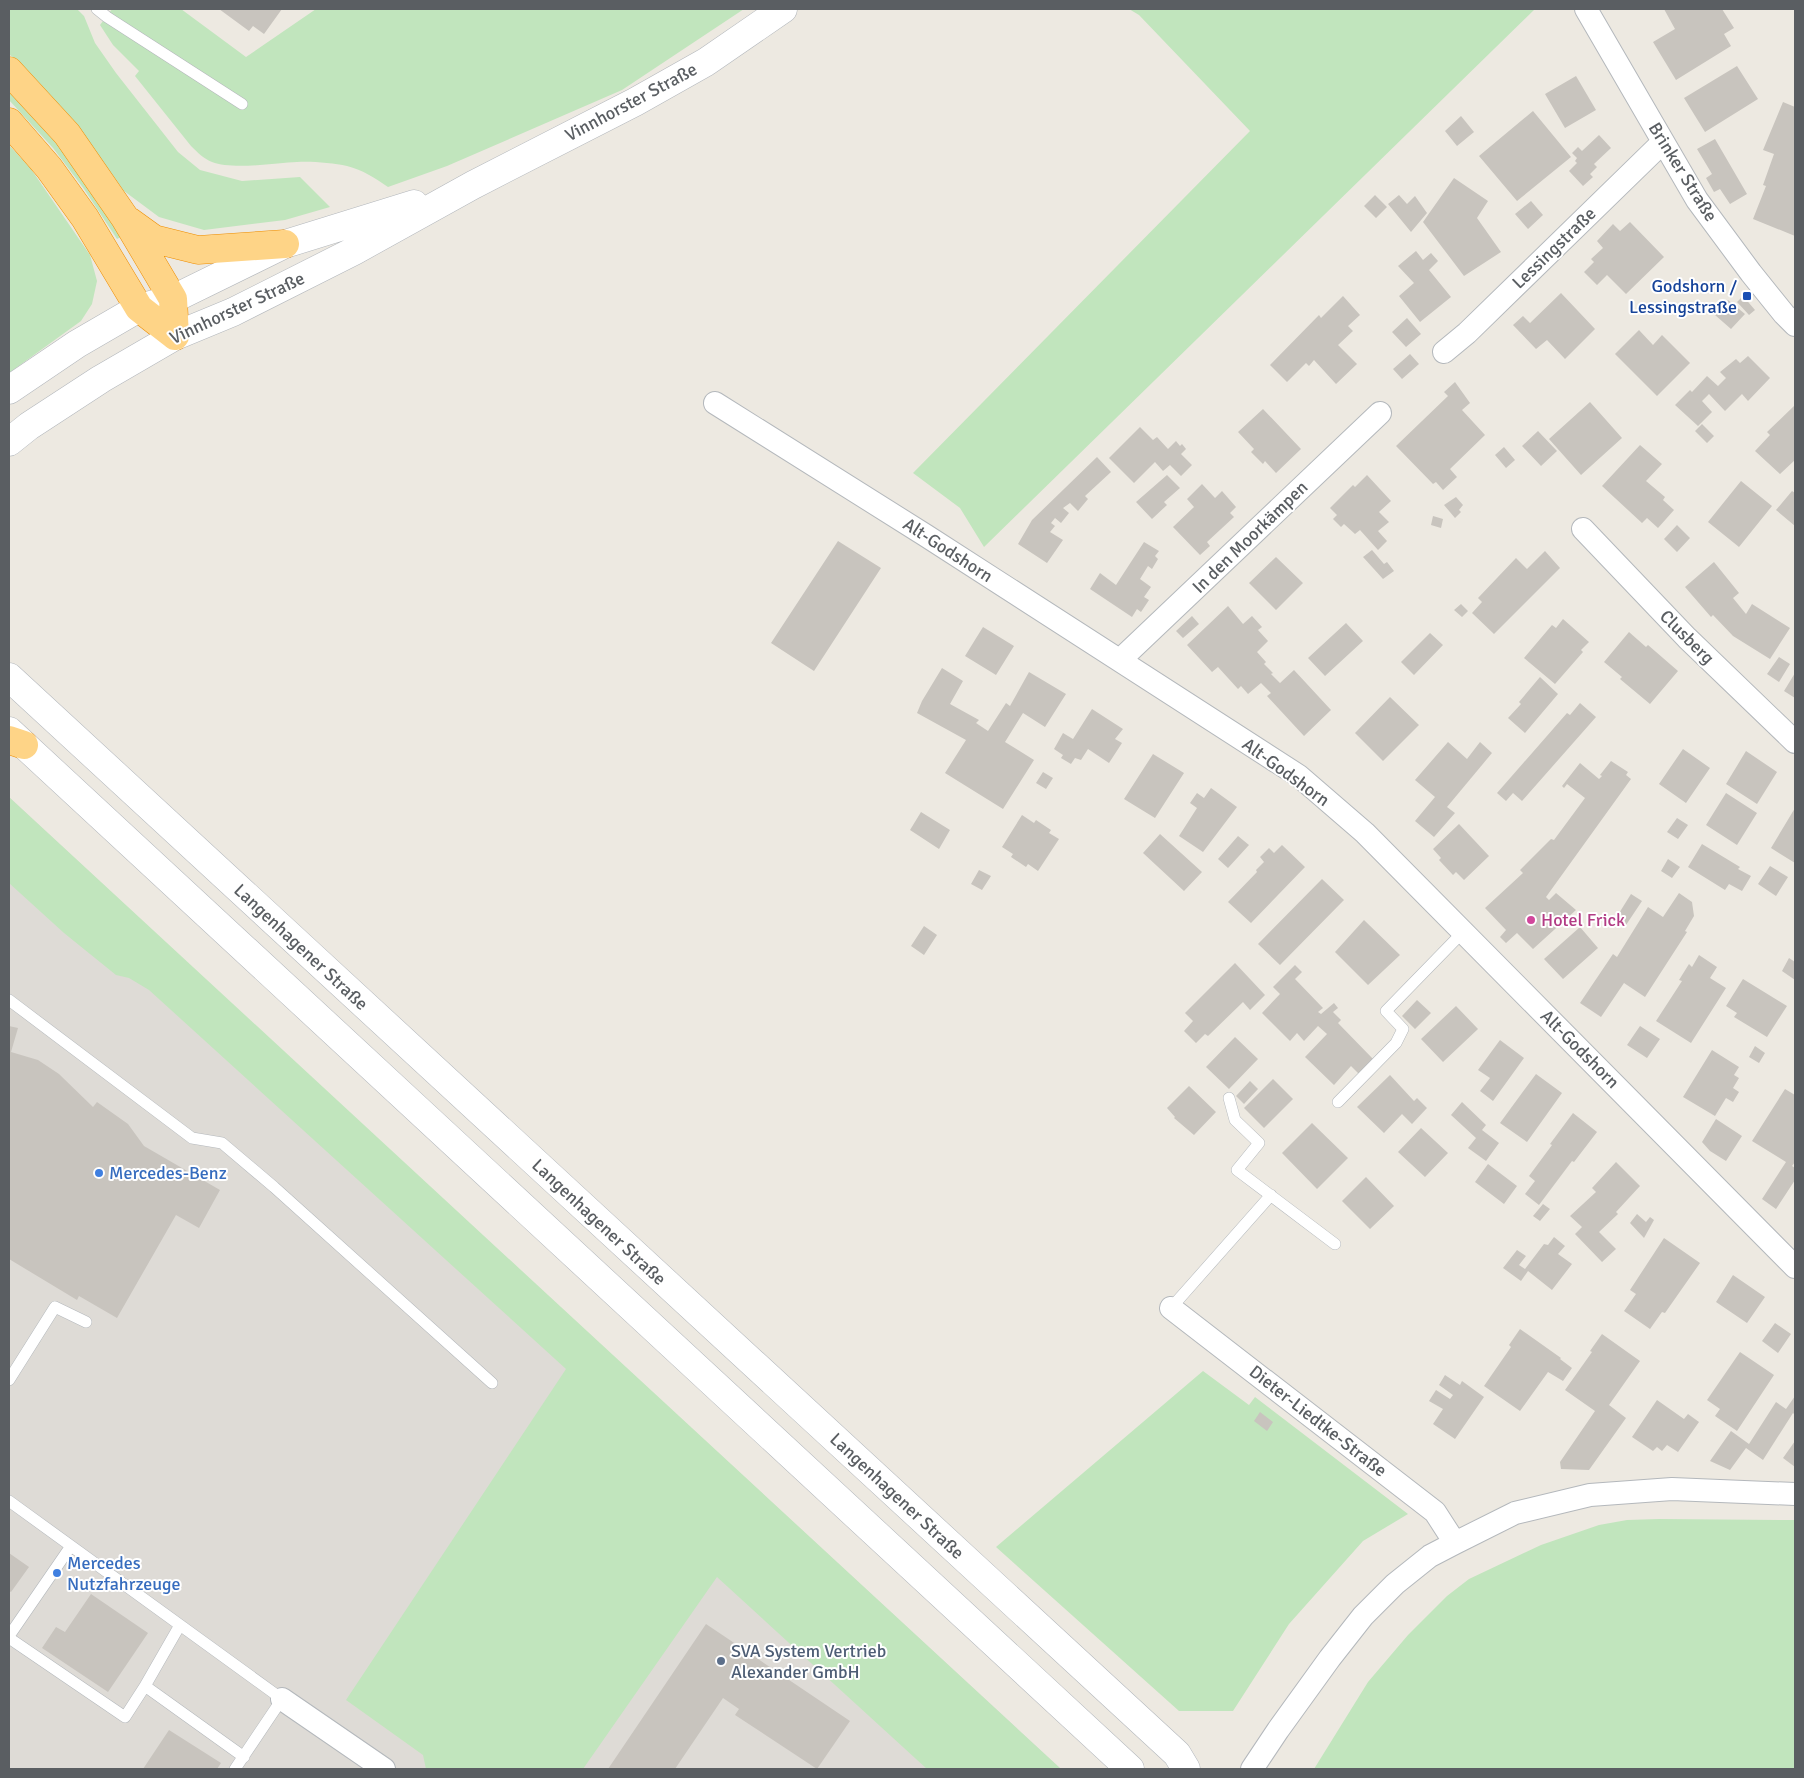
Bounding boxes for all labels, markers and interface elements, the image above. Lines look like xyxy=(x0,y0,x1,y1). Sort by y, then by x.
street label: Vinnhorster Straße xyxy=(561,58,701,146)
street label: Brinker Straße xyxy=(1644,118,1722,226)
street label: Lessingstraße xyxy=(1508,203,1600,293)
street label: Vinnhorster Straße xyxy=(166,267,308,349)
place label: Godshorn / Lessingstraße xyxy=(1629,275,1737,318)
marker: Godshorn / Lessingstraße xyxy=(1741,290,1753,302)
street label: In den Moorkämpen xyxy=(1188,476,1312,598)
street label: Alt-Godshorn xyxy=(899,513,997,587)
street label: Clusberg xyxy=(1655,605,1719,669)
street label: Alt-Godshorn xyxy=(1238,733,1334,811)
street label: Langenhagener Straße xyxy=(229,879,373,1015)
place label: Hotel Frick xyxy=(1541,909,1625,931)
marker: Hotel Frick xyxy=(1525,914,1537,926)
street label: Alt-Godshorn xyxy=(1536,1005,1624,1093)
street label: Langenhagener Straße xyxy=(527,1154,671,1290)
place label: Mercedes-Benz xyxy=(109,1162,227,1184)
marker: Mercedes-Benz xyxy=(93,1167,105,1179)
street label: Dieter-Liedtke-Straße xyxy=(1245,1360,1391,1482)
street label: Langenhagener Straße xyxy=(825,1428,969,1564)
place label: Mercedes Nutzfahrzeuge xyxy=(67,1552,181,1595)
marker: Mercedes Nutzfahrzeuge xyxy=(51,1567,63,1579)
place label: SVA System Vertrieb Alexander GmbH xyxy=(731,1640,886,1683)
marker: SVA System Vertrieb Alexander GmbH xyxy=(715,1655,727,1667)

